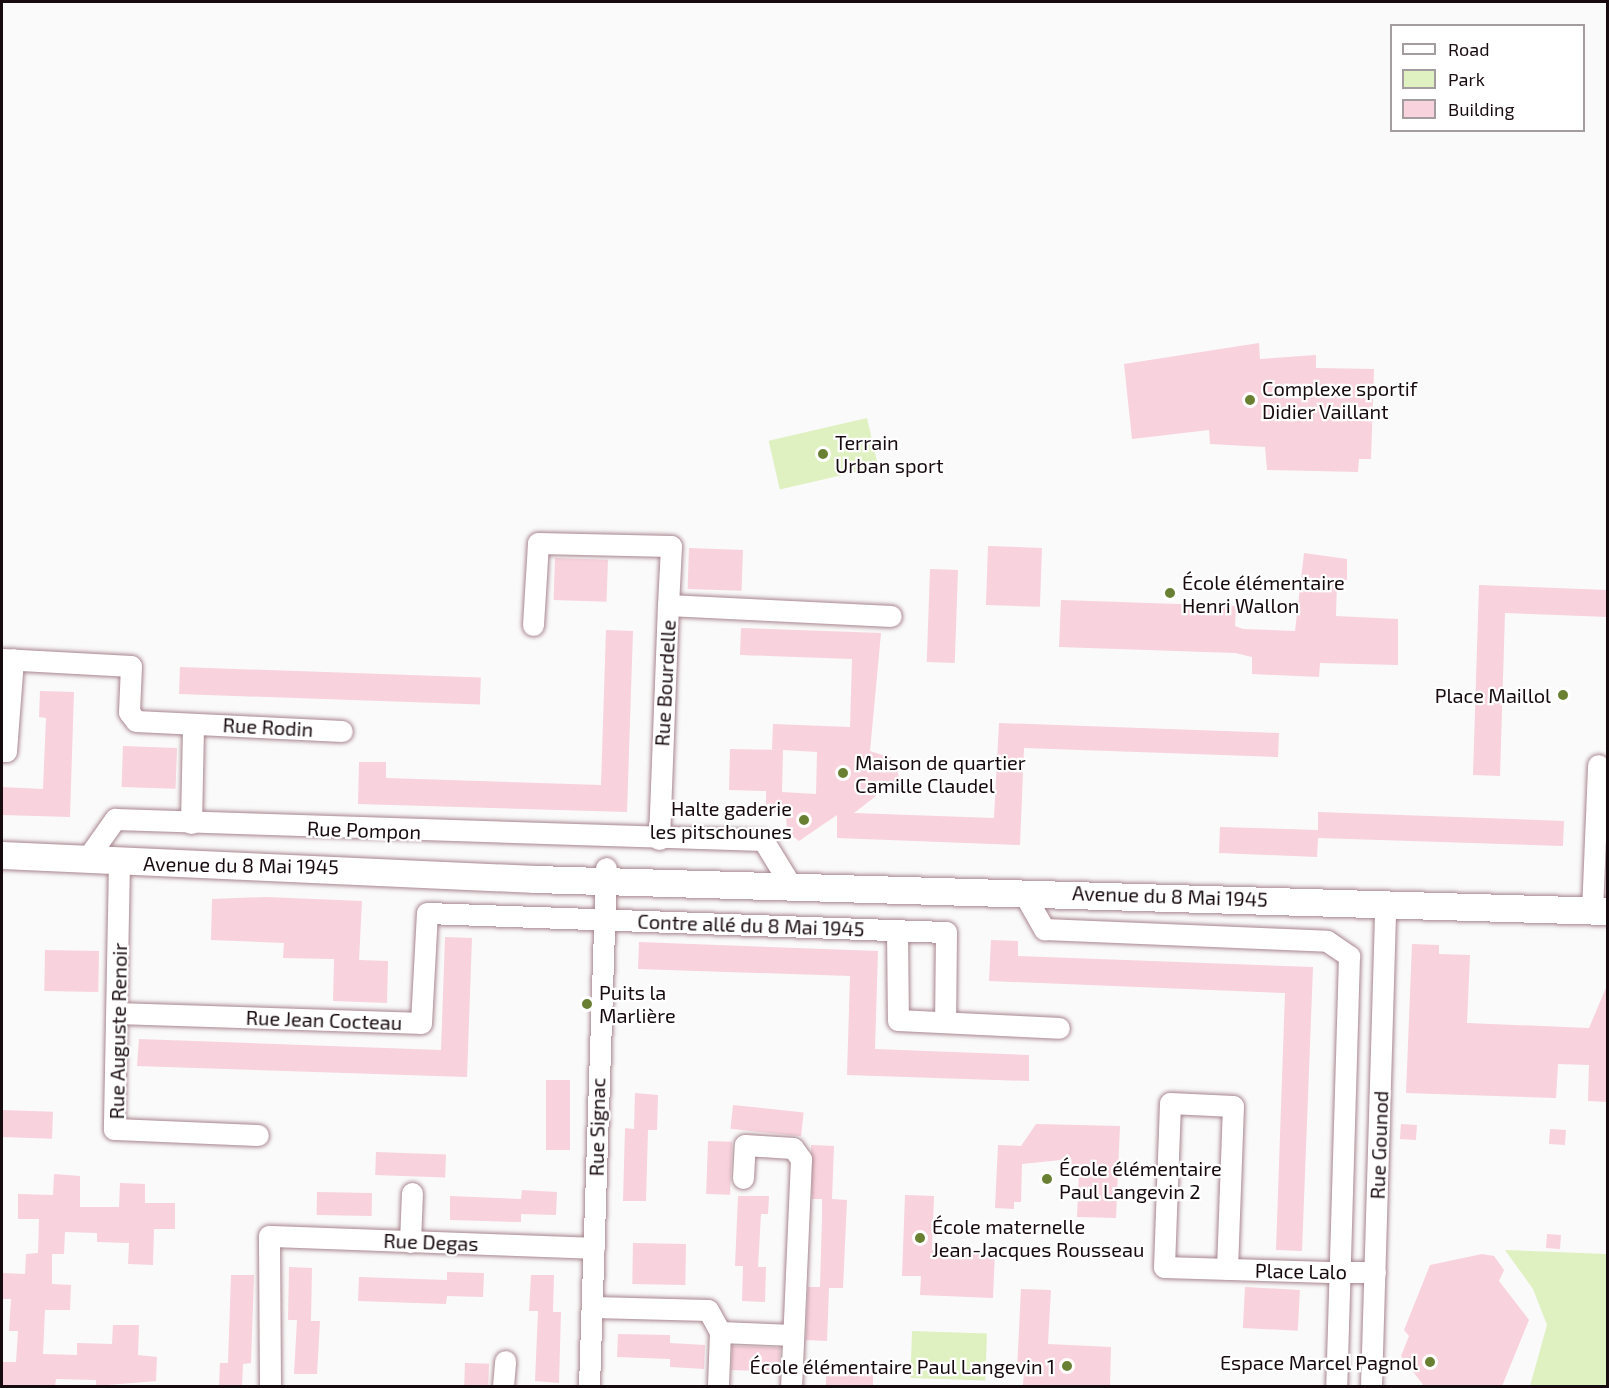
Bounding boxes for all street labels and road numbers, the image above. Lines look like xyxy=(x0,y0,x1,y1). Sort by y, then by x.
street label: Rue Bourdelle xyxy=(650,619,680,747)
street label: Rue Rodin xyxy=(222,713,314,741)
street label: Rue Pompon xyxy=(307,816,421,844)
street label: Avenue du 8 Mai 1945 xyxy=(143,851,339,879)
street label: Avenue du 8 Mai 1945 xyxy=(1072,881,1268,911)
street label: Contre allé du 8 Mai 1945 xyxy=(637,909,865,941)
street label: Rue Auguste Renoir xyxy=(104,942,132,1120)
street label: Rue Jean Cocteau xyxy=(245,1005,403,1035)
street label: Rue Signac xyxy=(584,1077,610,1177)
street label: Rue Gounod xyxy=(1365,1090,1393,1200)
street label: Rue Degas xyxy=(383,1228,479,1256)
street label: Place Lalo xyxy=(1255,1258,1347,1284)

